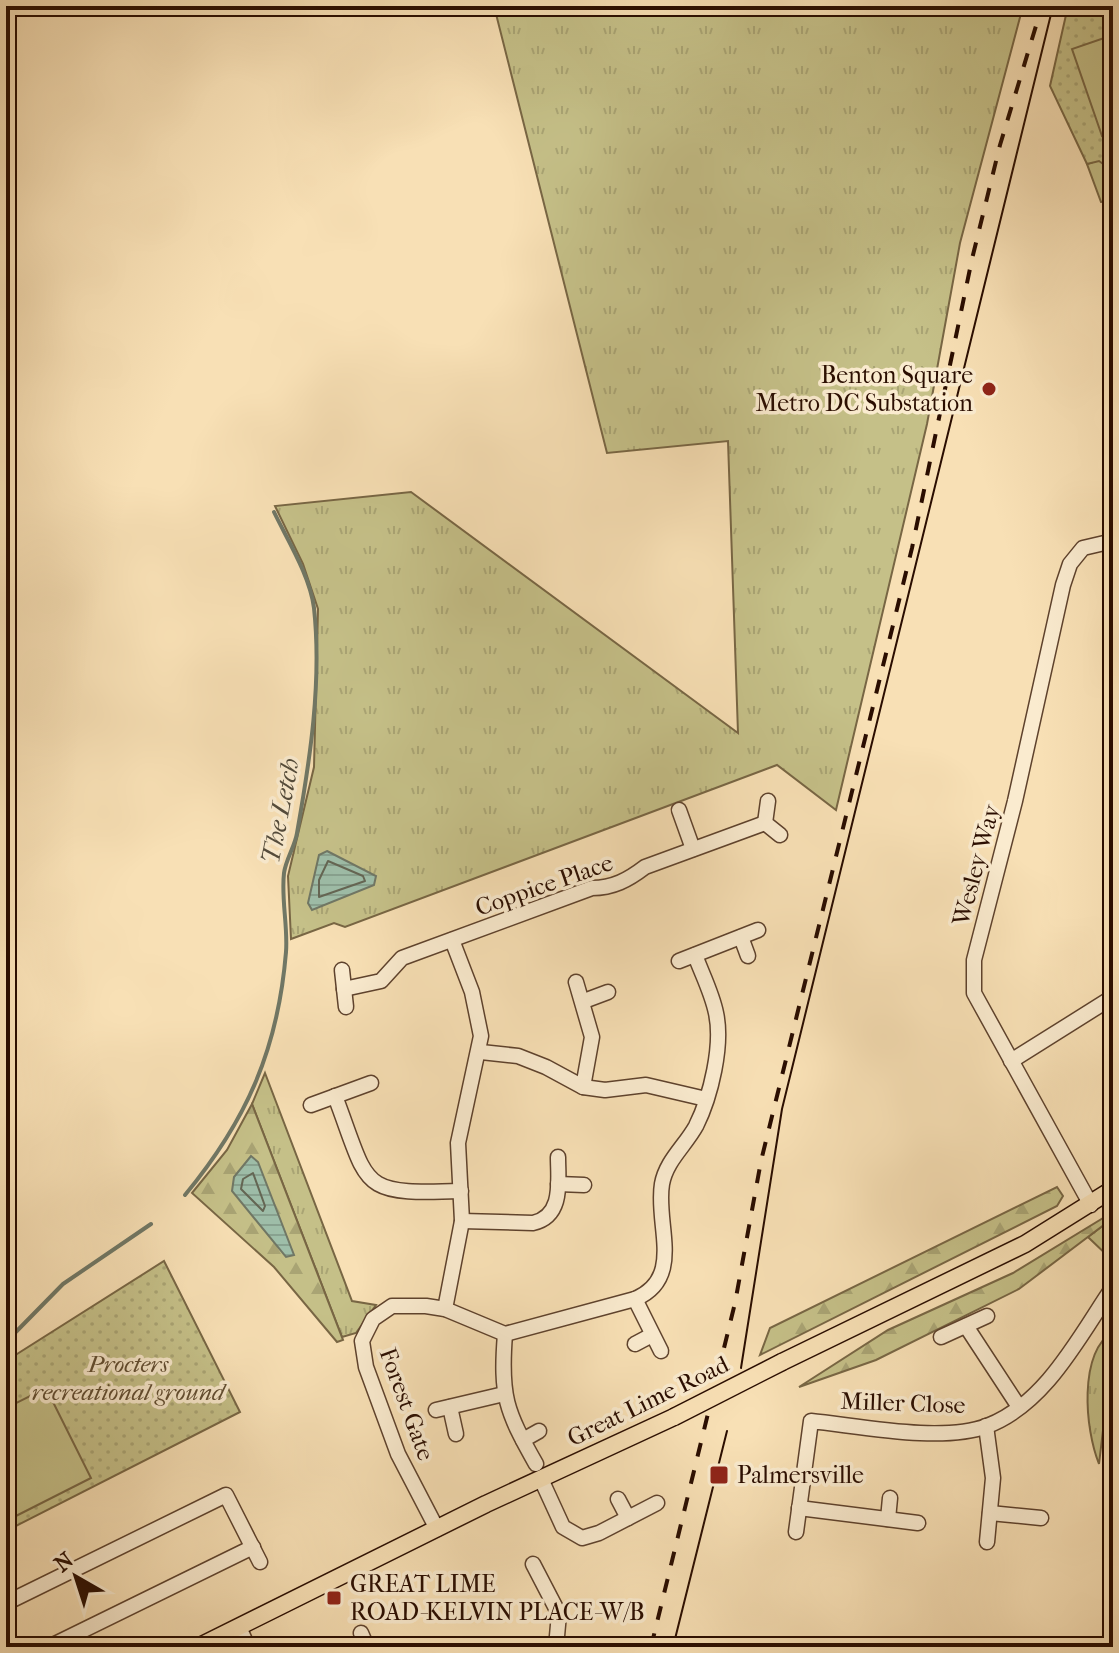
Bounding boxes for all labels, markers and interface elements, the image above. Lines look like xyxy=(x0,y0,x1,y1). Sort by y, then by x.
place label: Benton Square Metro DC Substation xyxy=(756,361,973,417)
marker: Benton Square Metro DC Substation xyxy=(980,380,998,398)
water label: The Letch xyxy=(255,756,306,867)
street label: Wesley Way xyxy=(946,800,1006,929)
street label: Coppice Place xyxy=(472,848,616,922)
street label: Forest Gate xyxy=(374,1344,440,1464)
park label: Procters recreational ground xyxy=(32,1350,227,1406)
street label: Great Lime Road xyxy=(563,1350,734,1452)
street label: Miller Close xyxy=(840,1387,966,1419)
place label: Palmersville xyxy=(737,1461,864,1489)
marker: Palmersville xyxy=(708,1464,730,1486)
north arrow xyxy=(36,1537,116,1617)
text: N xyxy=(49,1547,79,1578)
place label: GREAT LIME ROAD-KELVIN PLACE-W/B xyxy=(350,1570,645,1626)
marker: GREAT LIME ROAD-KELVIN PLACE-W/B xyxy=(325,1589,343,1607)

